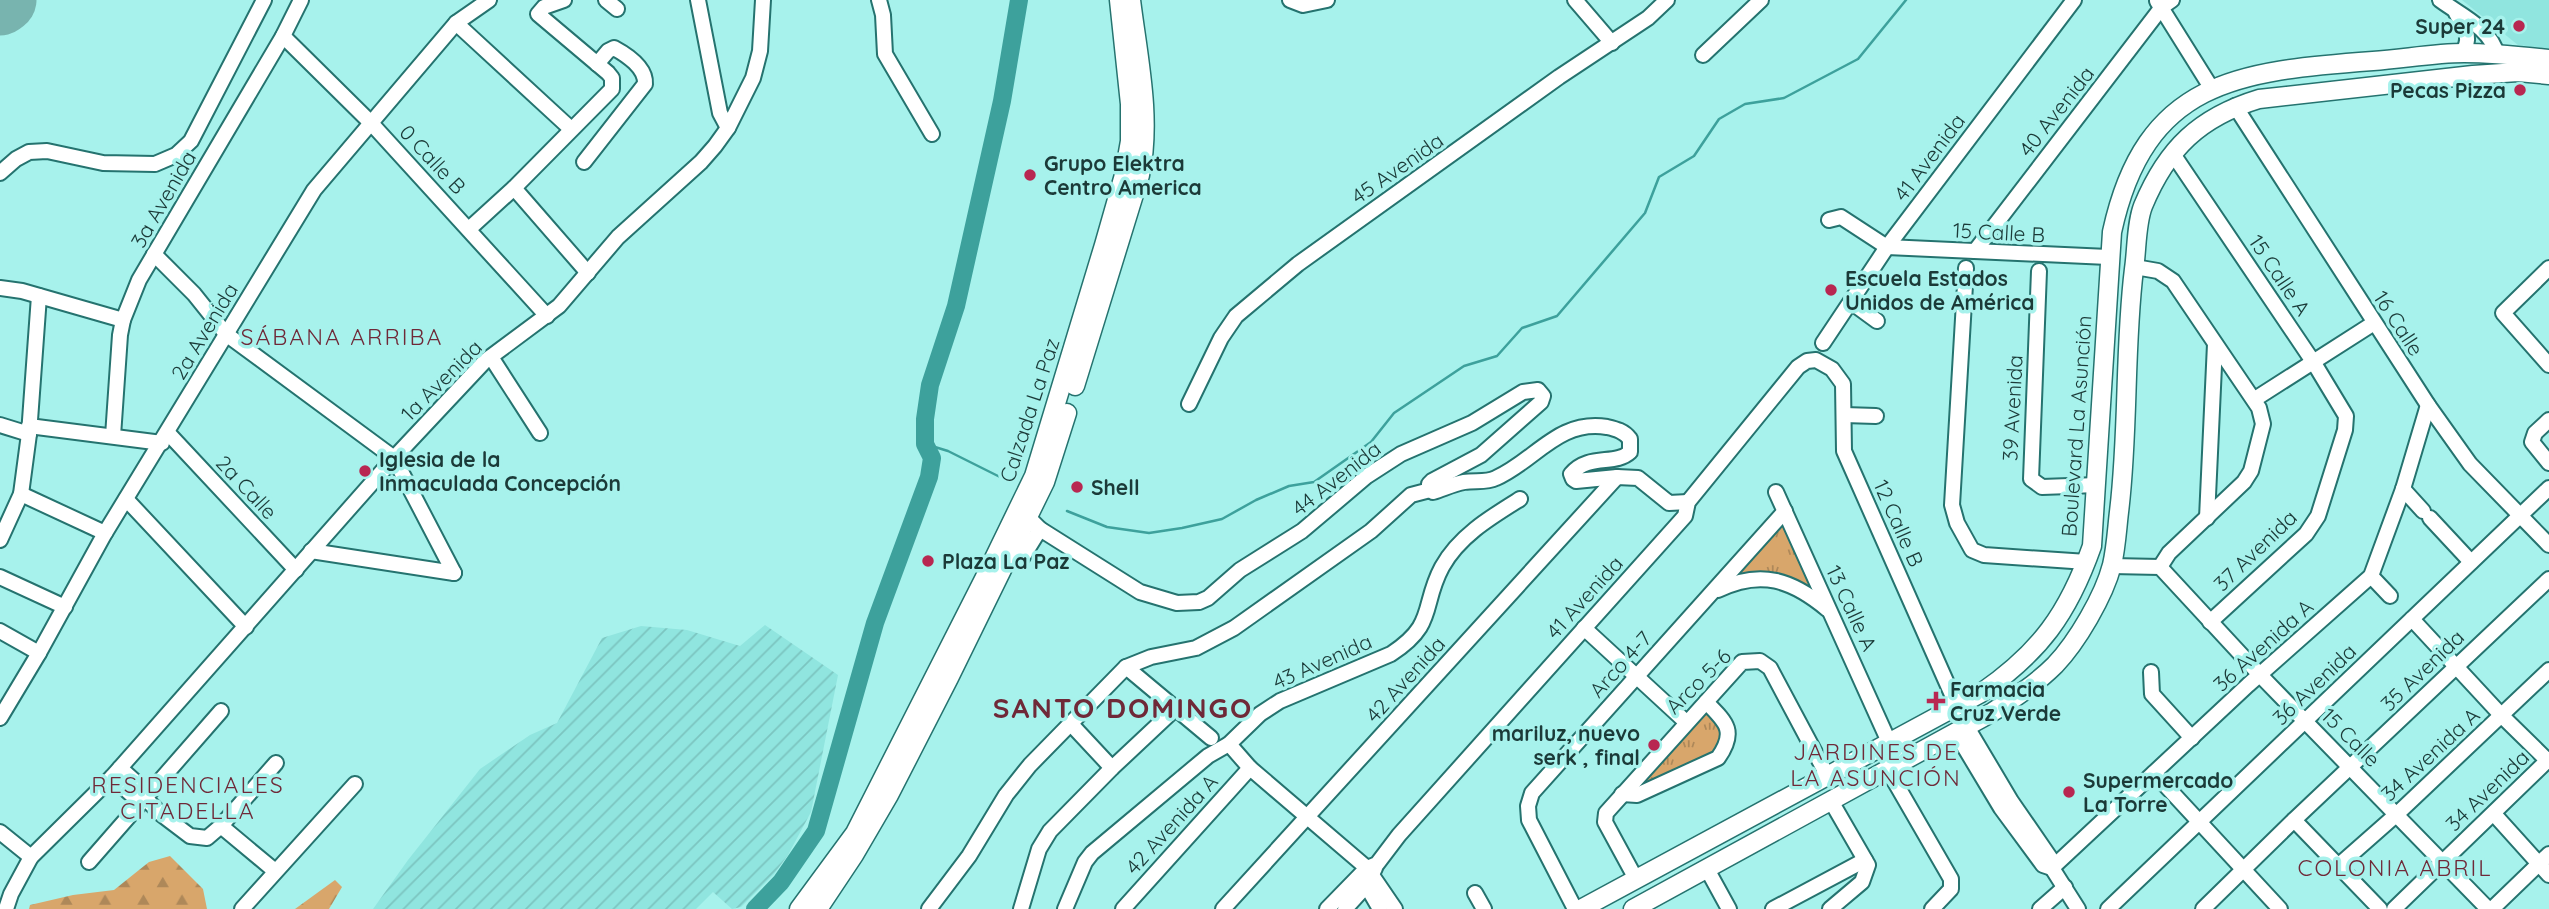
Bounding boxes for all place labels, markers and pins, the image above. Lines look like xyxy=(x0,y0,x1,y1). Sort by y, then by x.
place label: Super 24 xyxy=(2415,13,2505,39)
marker: Super 24 xyxy=(2511,18,2527,34)
place label: Pecas Pizza xyxy=(2390,77,2506,103)
marker: Pecas Pizza xyxy=(2512,82,2528,98)
place label: Grupo Elektra Centro America xyxy=(1044,150,1202,200)
marker: Grupo Elektra Centro America xyxy=(1022,167,1038,183)
place label: Escuela Estados Unidos de América xyxy=(1845,265,2034,315)
marker: Escuela Estados Unidos de América xyxy=(1823,282,1839,298)
place label: Iglesia de la Inmaculada Concepción xyxy=(379,446,621,496)
marker: Iglesia de la Inmaculada Concepción xyxy=(357,463,373,479)
place label: Shell xyxy=(1091,474,1140,500)
marker: Shell xyxy=(1069,479,1085,495)
place label: Plaza La Paz xyxy=(942,548,1070,574)
marker: Plaza La Paz xyxy=(920,553,936,569)
place label: Farmacia Cruz Verde xyxy=(1950,676,2061,726)
marker: Farmacia Cruz Verde xyxy=(1928,693,1944,709)
place label: mariluz, nuevo serk , final xyxy=(1492,720,1640,770)
marker: mariluz, nuevo serk , final xyxy=(1646,737,1662,753)
place label: Supermercado La Torre xyxy=(2083,767,2233,817)
marker: Supermercado La Torre xyxy=(2061,784,2077,800)

